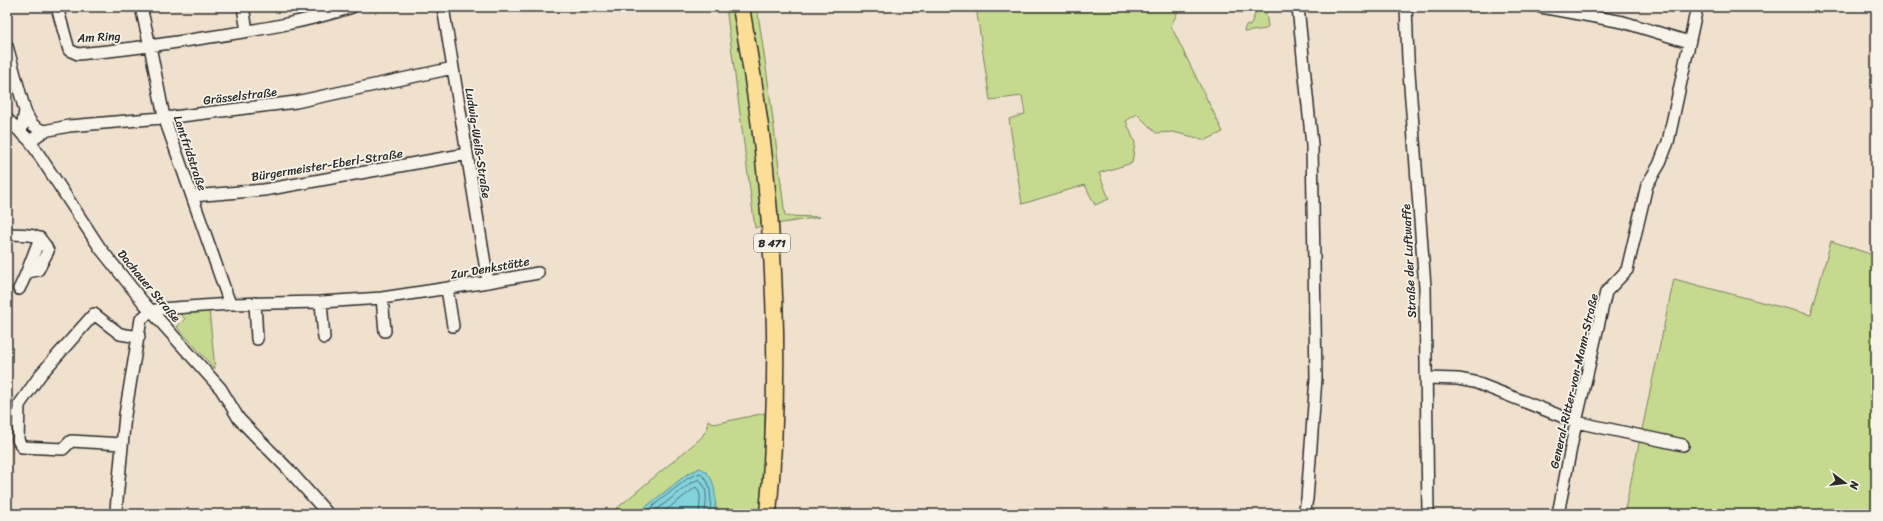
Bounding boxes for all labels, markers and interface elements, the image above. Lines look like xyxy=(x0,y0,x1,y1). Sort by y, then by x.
street label: Am Ring xyxy=(76,25,121,49)
street label: Grässelstraße xyxy=(202,81,278,111)
street label: Ludwig-Weiß-Straße xyxy=(458,86,498,200)
street label: Lantfridstraße xyxy=(167,112,213,194)
street label: Bürgermeister-Eberl-Straße xyxy=(250,142,404,188)
street label: Straße der Luftwaffe xyxy=(1395,203,1423,319)
road number: B 471 xyxy=(754,234,790,252)
street label: Dachauer Straße xyxy=(112,244,186,328)
street label: Zur Denkstätte xyxy=(449,250,531,286)
street label: General-Ritter-von-Mann-Straße xyxy=(1543,291,1605,471)
north arrow xyxy=(1825,463,1865,503)
text: N xyxy=(1844,478,1865,492)

